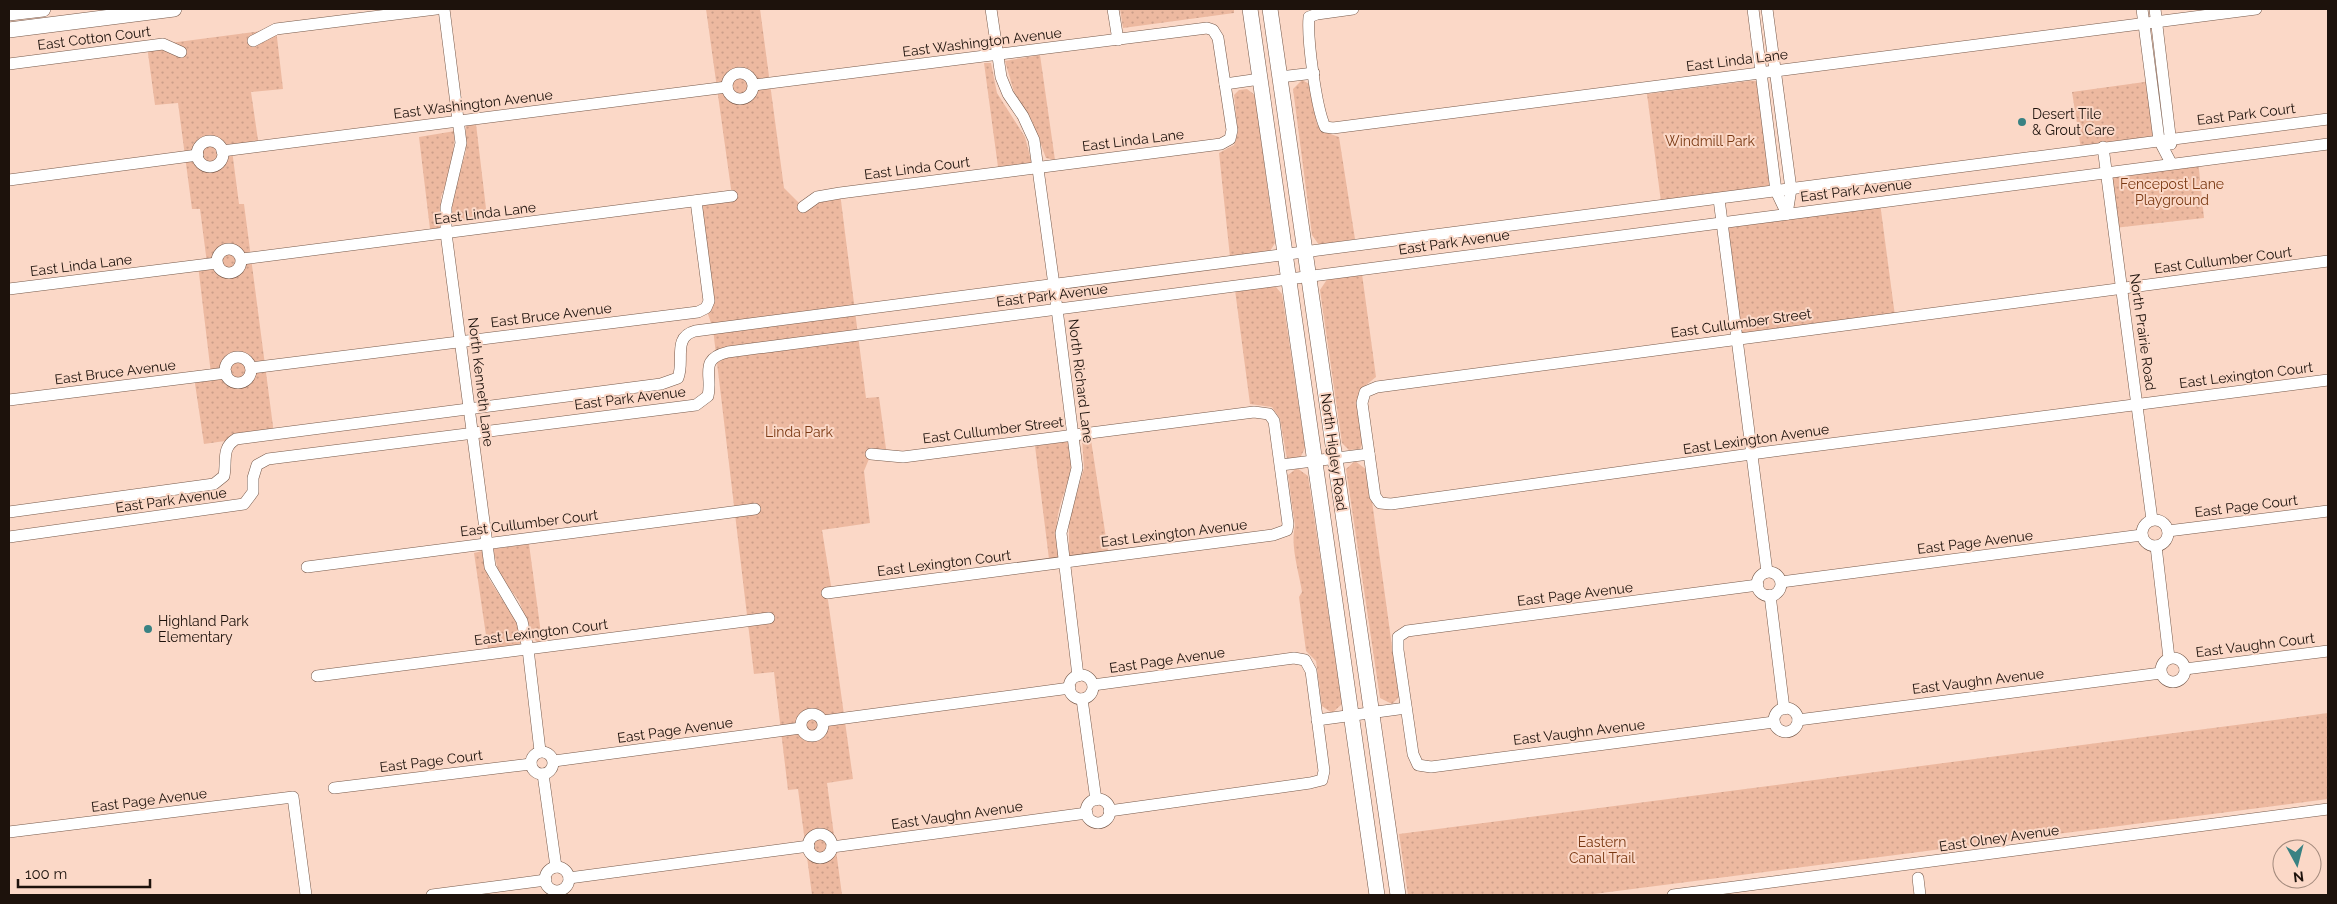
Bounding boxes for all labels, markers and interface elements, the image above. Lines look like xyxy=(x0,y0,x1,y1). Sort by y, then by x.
street label: East Cotton Court xyxy=(36,23,152,53)
street label: East Washington Avenue xyxy=(901,24,1063,60)
street label: East Linda Lane xyxy=(1685,46,1789,74)
street label: East Washington Avenue xyxy=(392,86,554,122)
street label: East Park Court xyxy=(2196,100,2296,128)
place label: Desert Tile & Grout Care xyxy=(2032,106,2115,138)
marker: Desert Tile & Grout Care xyxy=(2016,116,2028,128)
street label: East Linda Lane xyxy=(1081,126,1185,154)
park label: Windmill Park xyxy=(1665,133,1755,149)
street label: East Linda Court xyxy=(863,154,971,182)
street label: East Park Avenue xyxy=(1799,175,1913,205)
park label: Fencepost Lane Playground xyxy=(2120,176,2224,208)
street label: East Linda Lane xyxy=(433,199,537,227)
street label: East Park Avenue xyxy=(1397,226,1511,258)
street label: East Cullumber Court xyxy=(2153,244,2293,276)
street label: East Linda Lane xyxy=(29,251,133,279)
street label: North Prairie Road xyxy=(2127,272,2159,392)
street label: East Park Avenue xyxy=(995,280,1109,310)
street label: East Bruce Avenue xyxy=(490,300,612,330)
street label: East Cullumber Street xyxy=(1670,305,1813,341)
street label: North Kenneth Lane xyxy=(465,316,497,448)
street label: North Richard Lane xyxy=(1065,318,1097,444)
street label: East Bruce Avenue xyxy=(54,357,176,387)
street label: East Lexington Court xyxy=(2178,359,2314,391)
street label: East Park Avenue xyxy=(573,383,687,413)
street label: North Higley Road xyxy=(1318,392,1350,512)
street label: East Cullumber Street xyxy=(922,413,1065,447)
street label: East Lexington Avenue xyxy=(1682,421,1830,457)
park label: Linda Park xyxy=(765,424,834,440)
street label: East Park Avenue xyxy=(114,484,228,516)
street label: East Page Court xyxy=(2194,492,2299,520)
street label: East Cullumber Court xyxy=(459,507,599,539)
street label: East Lexington Avenue xyxy=(1100,516,1248,550)
street label: East Page Avenue xyxy=(1916,527,2034,557)
street label: East Lexington Court xyxy=(876,547,1012,579)
street label: East Page Avenue xyxy=(1516,579,1634,609)
place label: Highland Park Elementary xyxy=(158,613,249,645)
street label: East Lexington Court xyxy=(473,616,609,648)
marker: Highland Park Elementary xyxy=(142,623,154,635)
street label: East Vaughn Court xyxy=(2195,630,2316,660)
street label: East Page Avenue xyxy=(1108,644,1226,676)
street label: East Vaughn Avenue xyxy=(1911,665,2045,697)
street label: East Page Avenue xyxy=(616,714,734,746)
street label: East Vaughn Avenue xyxy=(1512,716,1646,748)
street label: East Page Court xyxy=(379,747,484,775)
street label: East Page Avenue xyxy=(90,785,208,815)
street label: East Vaughn Avenue xyxy=(890,798,1024,832)
street label: East Olney Avenue xyxy=(1938,822,2060,854)
park label: Eastern Canal Trail xyxy=(1569,834,1635,866)
north arrow xyxy=(2272,839,2322,889)
scale bar xyxy=(18,856,150,888)
text: 100 m xyxy=(25,865,67,883)
text: N xyxy=(2292,868,2305,885)

